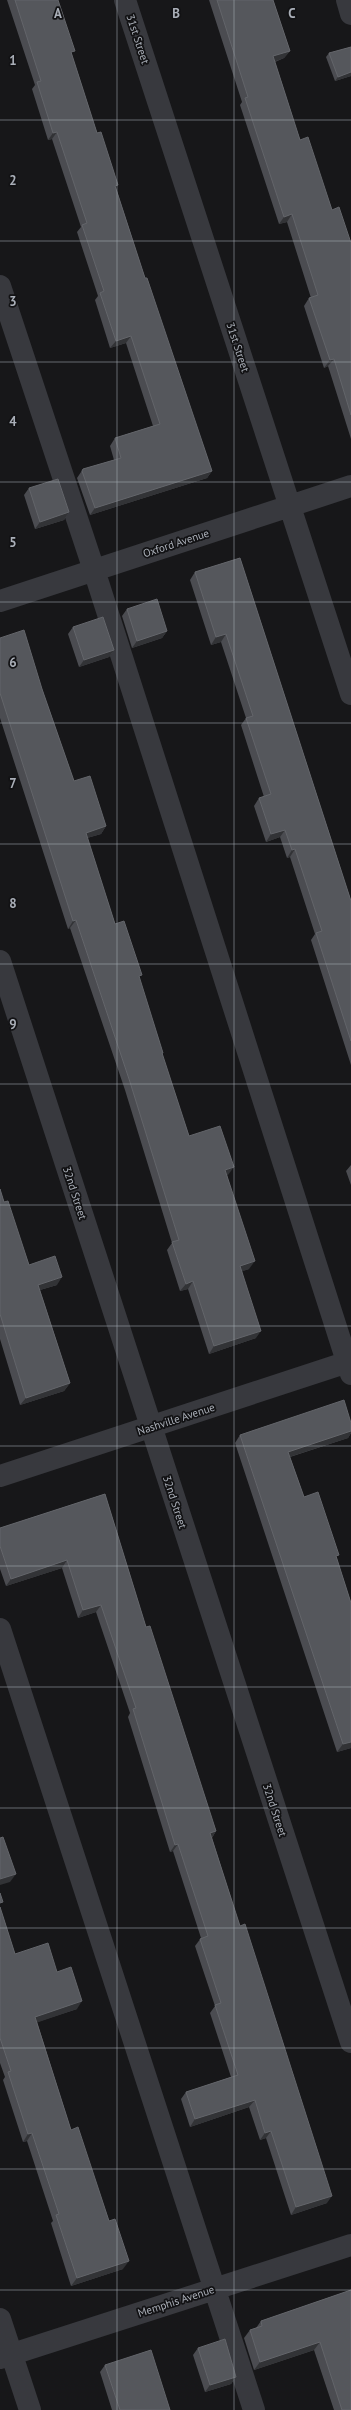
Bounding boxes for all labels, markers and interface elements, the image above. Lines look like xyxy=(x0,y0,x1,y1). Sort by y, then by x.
text: A xyxy=(54,5,62,22)
text: B xyxy=(172,5,180,22)
text: C xyxy=(288,5,296,22)
street label: 31st Street xyxy=(123,12,153,66)
text: 1 xyxy=(9,52,17,69)
text: 2 xyxy=(9,172,17,189)
text: 3 xyxy=(9,293,17,310)
street label: 31st Street xyxy=(223,320,253,374)
text: 4 xyxy=(9,413,17,430)
street label: Oxford Avenue xyxy=(141,526,211,560)
text: 5 xyxy=(9,534,17,551)
text: 6 xyxy=(9,654,17,671)
text: 7 xyxy=(9,775,17,792)
text: 8 xyxy=(9,895,17,912)
text: 9 xyxy=(9,1016,17,1033)
street label: 32nd Street xyxy=(60,1165,90,1222)
street label: Nashville Avenue xyxy=(135,1400,217,1438)
street label: 32nd Street xyxy=(160,1474,190,1531)
street label: 32nd Street xyxy=(260,1782,290,1839)
street label: Memphis Avenue xyxy=(136,2282,216,2320)

